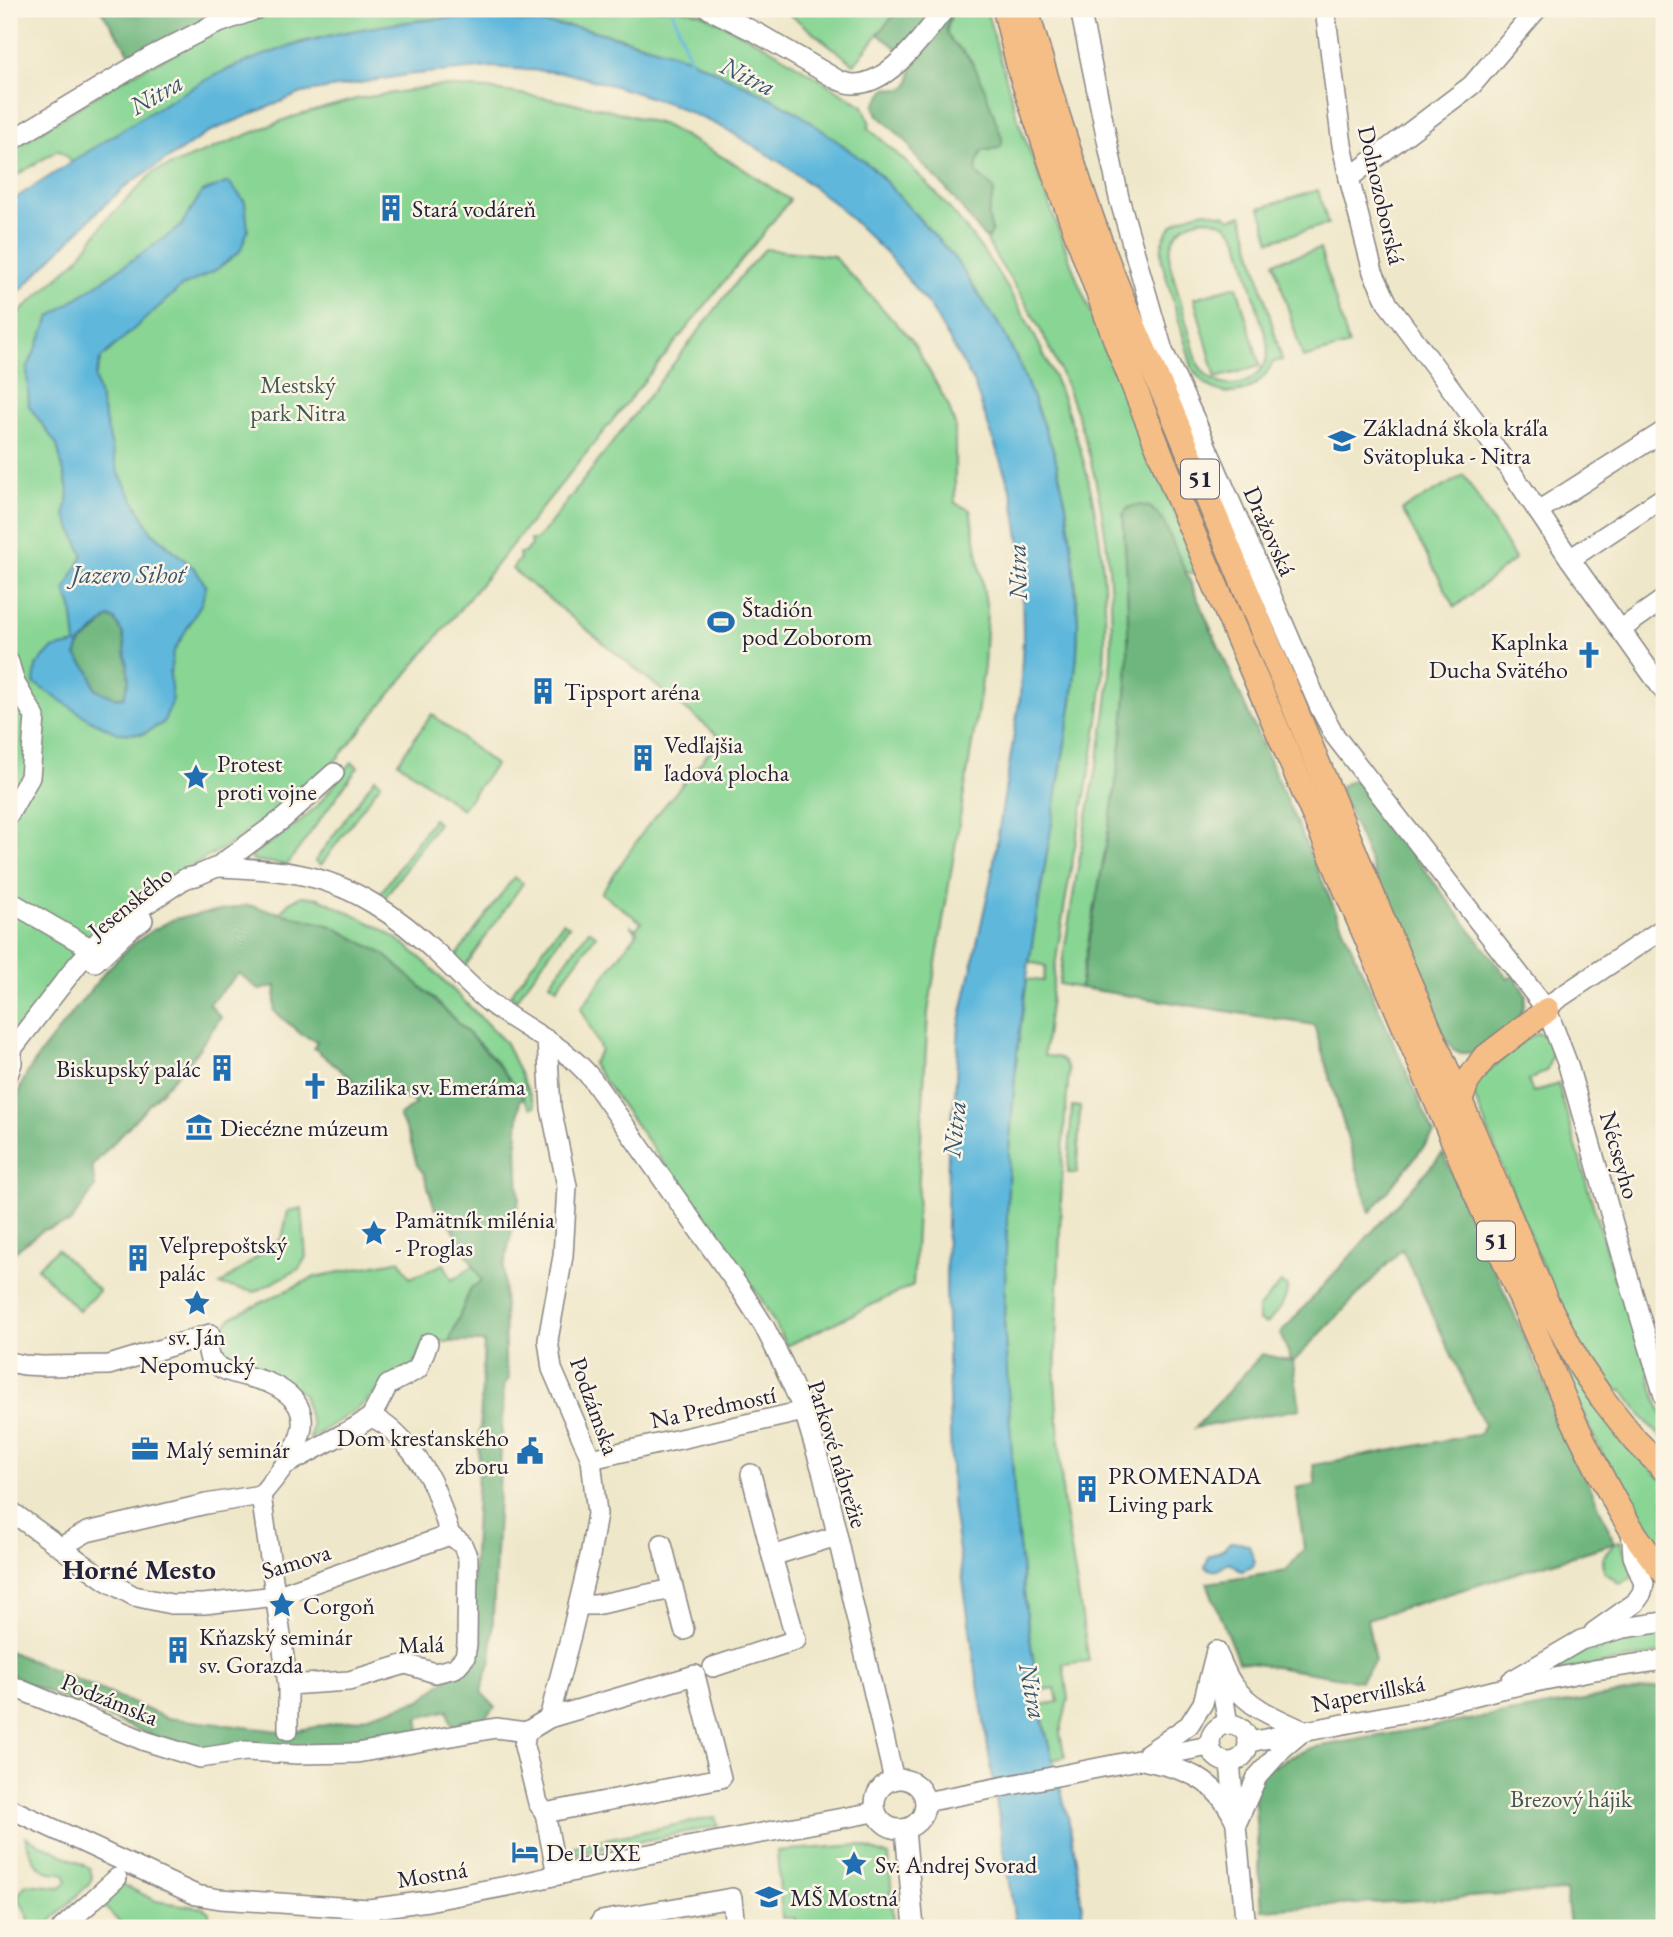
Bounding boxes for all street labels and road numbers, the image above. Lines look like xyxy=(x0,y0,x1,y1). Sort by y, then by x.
street label: Dolnozoborská xyxy=(1351,123,1413,268)
road number: 51 xyxy=(1181,460,1219,499)
street label: Dražovská xyxy=(1237,481,1304,581)
street label: Jesenského xyxy=(80,858,179,947)
street label: Nécseyho xyxy=(1593,1108,1647,1203)
road number: 51 xyxy=(1477,1222,1515,1260)
street label: Podzámska xyxy=(563,1353,627,1460)
street label: Parkové nábrežie xyxy=(801,1376,875,1532)
street label: Na Predmostí xyxy=(647,1379,779,1435)
street label: Samova xyxy=(258,1536,335,1586)
street label: Malá xyxy=(397,1628,445,1660)
street label: Podzámska xyxy=(57,1666,163,1733)
street label: Napervillská xyxy=(1309,1667,1428,1719)
street label: Mostná xyxy=(395,1853,470,1895)

